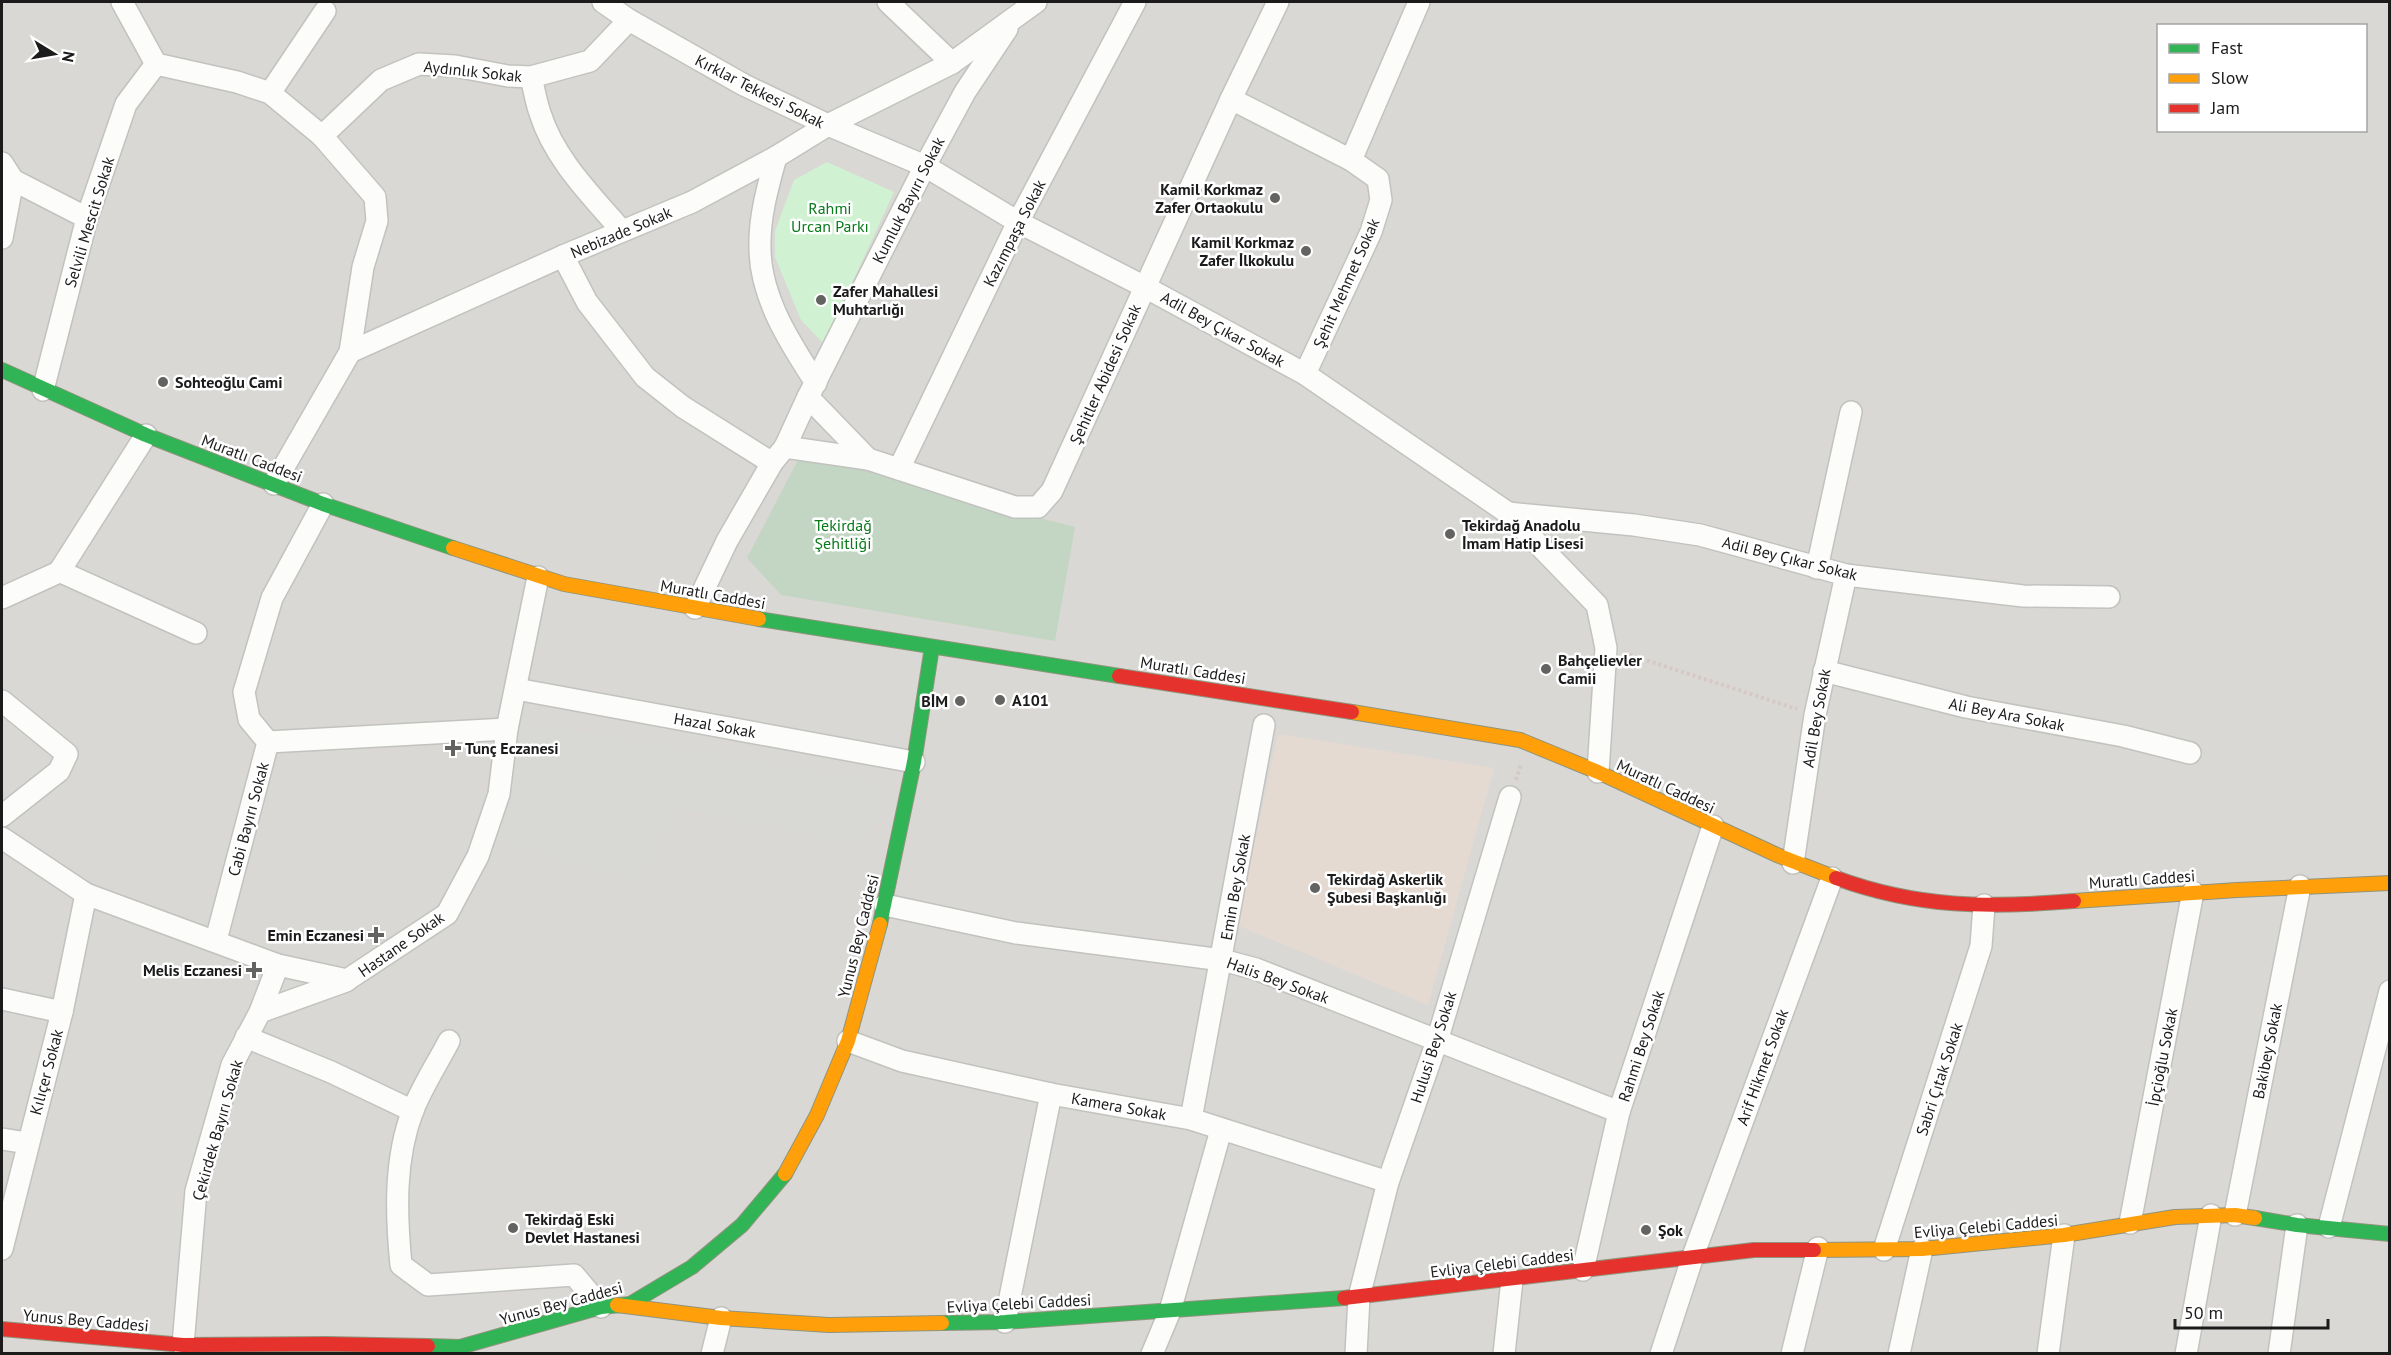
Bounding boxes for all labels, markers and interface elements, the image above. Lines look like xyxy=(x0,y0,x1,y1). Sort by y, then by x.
north arrow xyxy=(24,24,84,84)
legend xyxy=(2157,24,2367,132)
text: Fast xyxy=(2211,36,2243,59)
text: N xyxy=(58,50,80,64)
street label: Kırklar Tekkesi Sokak xyxy=(692,50,828,132)
street label: Aydınlık Sokak xyxy=(423,56,523,86)
text: Slow xyxy=(2211,66,2249,89)
text: Jam xyxy=(2210,96,2240,119)
street label: Kumluk Bayırı Sokak xyxy=(868,133,949,266)
street label: Selvili Mescit Sokak xyxy=(60,154,118,290)
street label: Kazımpaşa Sokak xyxy=(978,176,1050,290)
place label: Kamil Korkmaz Zafer Ortaokulu xyxy=(1155,179,1263,217)
marker: Kamil Korkmaz Zafer Ortaokulu xyxy=(1268,191,1282,205)
park label: Rahmi Urcan Parkı xyxy=(791,198,869,236)
street label: Nebizade Sokak xyxy=(567,202,675,262)
street label: Şehit Mehmet Sokak xyxy=(1308,215,1384,351)
place label: Kamil Korkmaz Zafer İlkokulu xyxy=(1191,232,1294,270)
marker: Kamil Korkmaz Zafer İlkokulu xyxy=(1299,244,1313,258)
place label: Zafer Mahallesi Muhtarlığı xyxy=(833,281,938,319)
street label: Adil Bey Çıkar Sokak xyxy=(1158,287,1289,371)
marker: Zafer Mahallesi Muhtarlığı xyxy=(814,293,828,307)
street label: Şehitler Abidesi Sokak xyxy=(1065,300,1145,447)
place label: Sohteoğlu Cami xyxy=(175,372,283,392)
marker: Sohteoğlu Cami xyxy=(156,375,170,389)
street label: Muratlı Caddesi xyxy=(199,430,305,486)
park label: Tekirdağ Şehitliği xyxy=(814,515,872,553)
place label: Tekirdağ Anadolu İmam Hatip Lisesi xyxy=(1462,515,1584,553)
marker: Tekirdağ Anadolu İmam Hatip Lisesi xyxy=(1443,527,1457,541)
street label: Adil Bey Çıkar Sokak xyxy=(1720,532,1860,585)
street label: Muratlı Caddesi xyxy=(659,575,767,613)
place label: Bahçelievler Camii xyxy=(1558,650,1642,688)
street label: Muratlı Caddesi xyxy=(1139,652,1247,688)
marker: Bahçelievler Camii xyxy=(1539,662,1553,676)
street label: Adil Bey Sokak xyxy=(1797,667,1835,769)
place label: A101 xyxy=(1012,690,1049,710)
place label: BİM xyxy=(921,691,948,711)
marker: A101 xyxy=(993,693,1007,707)
street label: Ali Bey Ara Sokak xyxy=(1947,693,2067,735)
marker: BİM xyxy=(953,694,967,708)
street label: Hazal Sokak xyxy=(672,708,758,742)
place label: Tunç Eczanesi xyxy=(465,738,559,758)
marker: Tunç Eczanesi xyxy=(446,741,460,755)
street label: Muratlı Caddesi xyxy=(1614,754,1718,818)
street label: Cabi Bayırı Sokak xyxy=(223,759,273,878)
street label: Emin Bey Sokak xyxy=(1216,832,1254,942)
street label: Muratlı Caddesi xyxy=(2088,865,2196,893)
place label: Tekirdağ Askerlik Şubesi Başkanlığı xyxy=(1327,869,1446,907)
street label: Yunus Bey Caddesi xyxy=(833,872,883,1000)
marker: Tekirdağ Askerlik Şubesi Başkanlığı xyxy=(1308,881,1322,895)
street label: Hastane Sokak xyxy=(354,907,448,981)
place label: Emin Eczanesi xyxy=(267,925,364,945)
marker: Emin Eczanesi xyxy=(369,928,383,942)
street label: Halis Bey Sokak xyxy=(1224,952,1332,1008)
place label: Melis Eczanesi xyxy=(143,960,242,980)
marker: Melis Eczanesi xyxy=(247,963,261,977)
street label: Rahmi Bey Sokak xyxy=(1614,987,1669,1104)
street label: Hulusi Bey Sokak xyxy=(1405,988,1461,1106)
street label: Bakibey Sokak xyxy=(2248,1001,2286,1101)
street label: Arif Hikmet Sokak xyxy=(1732,1006,1792,1128)
street label: İpçioğlu Sokak xyxy=(2143,1006,2181,1108)
street label: Sabri Çıtak Sokak xyxy=(1911,1020,1967,1138)
street label: Kılıçer Sokak xyxy=(25,1027,67,1117)
street label: Çekirdek Bayırı Sokak xyxy=(187,1057,247,1203)
street label: Kamera Sokak xyxy=(1070,1088,1169,1124)
place label: Tekirdağ Eski Devlet Hastanesi xyxy=(525,1209,640,1247)
street label: Evliya Çelebi Caddesi xyxy=(1913,1210,2059,1242)
place label: Şok xyxy=(1658,1220,1683,1240)
marker: Tekirdağ Eski Devlet Hastanesi xyxy=(506,1221,520,1235)
marker: Şok xyxy=(1639,1223,1653,1237)
street label: Evliya Çelebi Caddesi xyxy=(1429,1244,1575,1282)
street label: Yunus Bey Caddesi xyxy=(497,1277,625,1329)
street label: Evliya Çelebi Caddesi xyxy=(946,1289,1092,1317)
scale bar xyxy=(2175,1292,2328,1330)
text: 50 m xyxy=(2184,1301,2223,1324)
street label: Yunus Bey Caddesi xyxy=(22,1305,150,1335)

